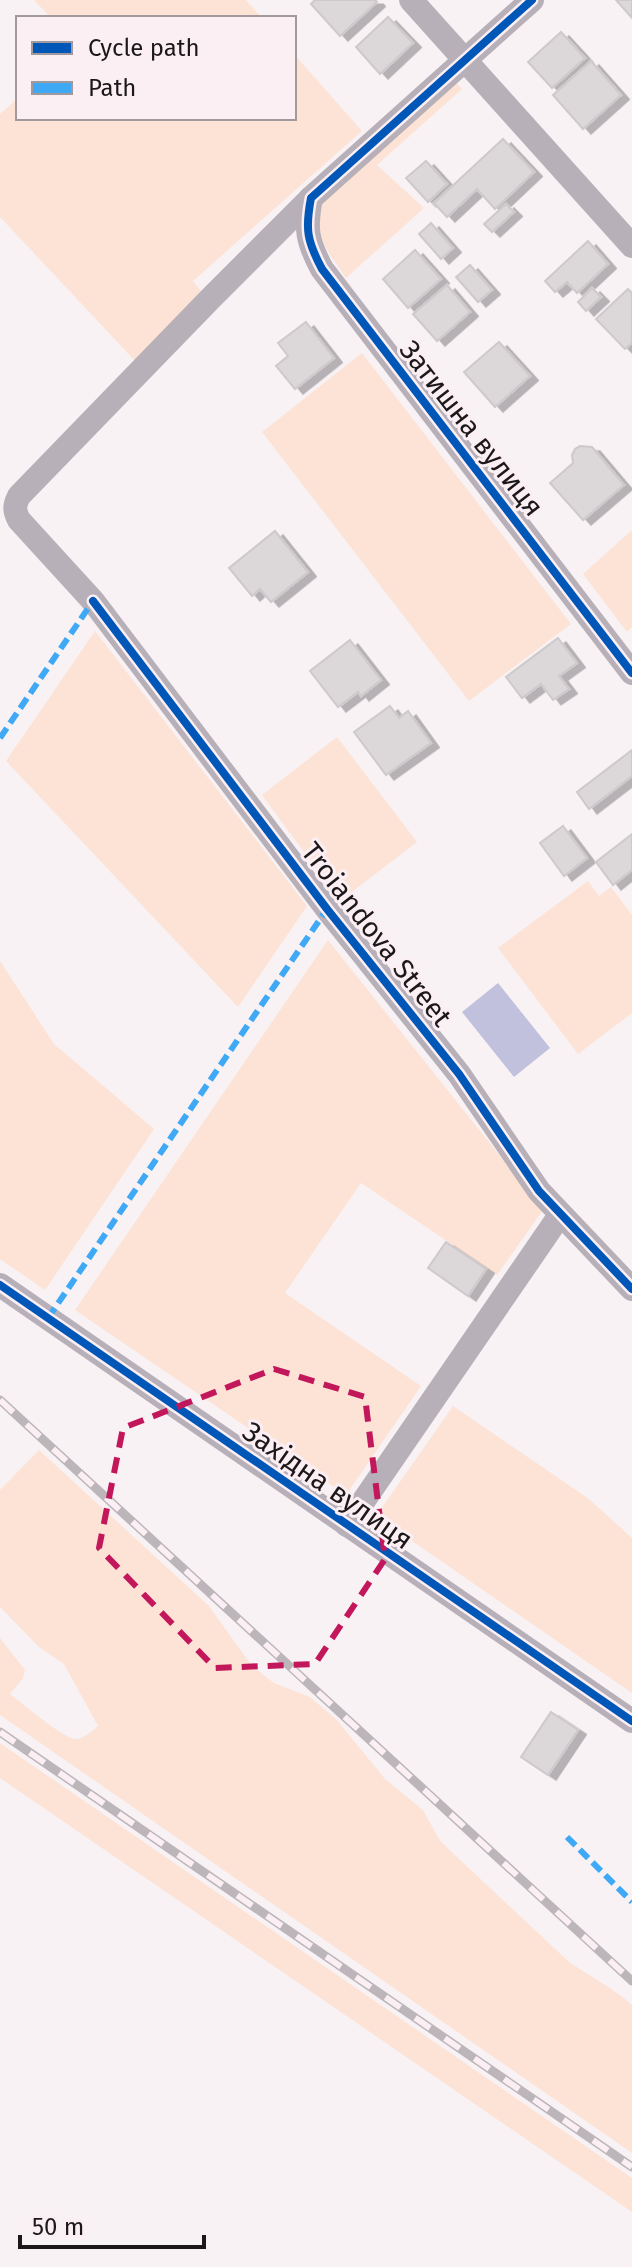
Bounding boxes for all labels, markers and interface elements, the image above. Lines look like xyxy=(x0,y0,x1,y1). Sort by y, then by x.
legend xyxy=(16,16,296,120)
text: Cycle path xyxy=(88,34,200,62)
text: Path xyxy=(88,74,136,102)
street label: Затишна вулиця xyxy=(393,334,550,523)
street label: Troiandova Street xyxy=(295,836,459,1034)
street label: Західна вулиця xyxy=(236,1415,419,1556)
scale bar xyxy=(20,2199,204,2249)
text: 50 m xyxy=(32,2213,84,2241)

